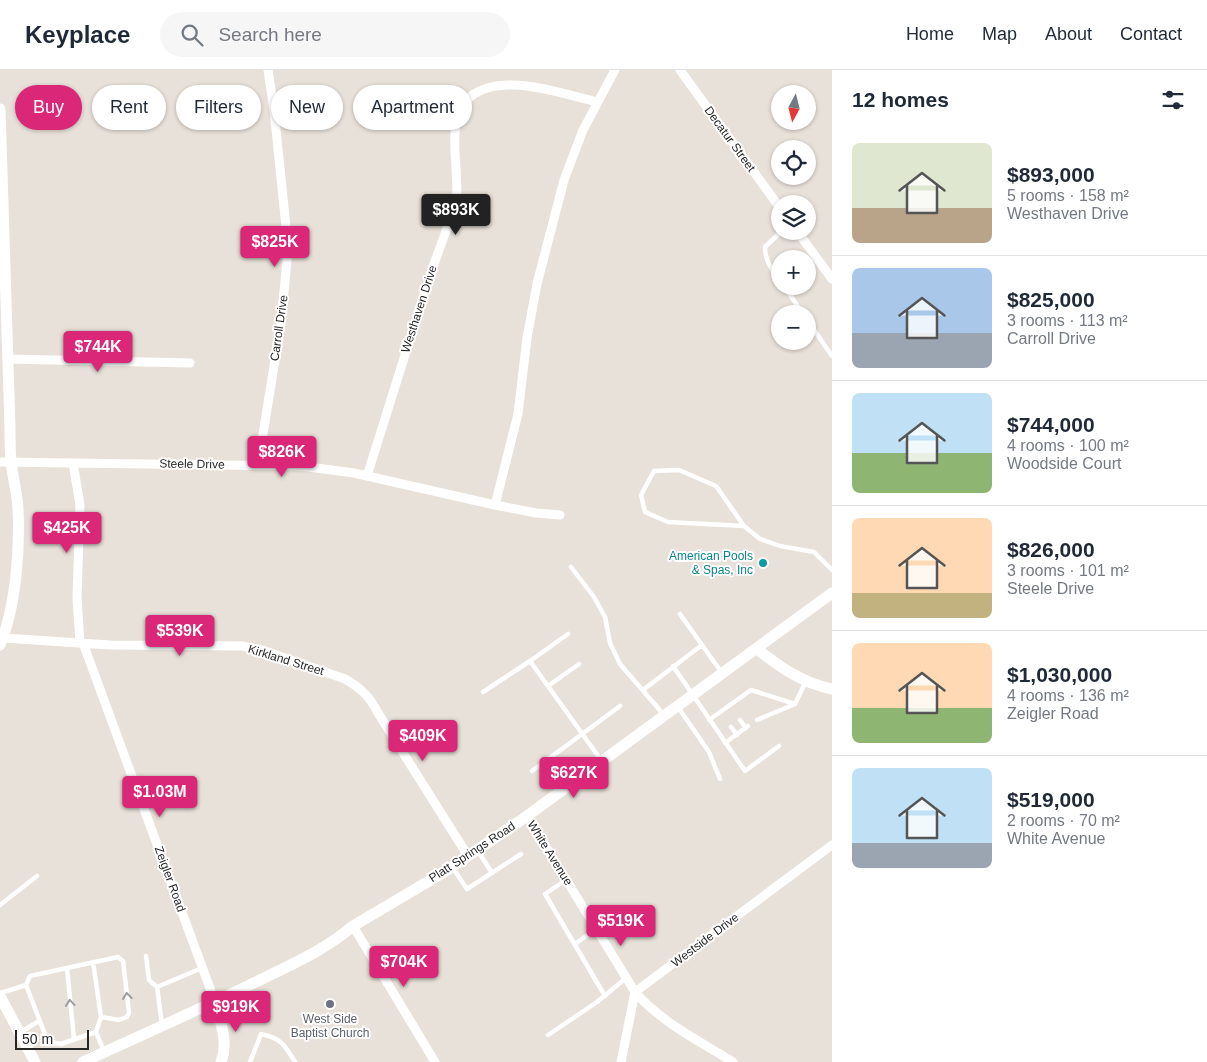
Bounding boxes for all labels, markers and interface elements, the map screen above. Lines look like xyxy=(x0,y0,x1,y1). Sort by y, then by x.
search box xyxy=(160,12,510,57)
text: Keyplace xyxy=(25,21,130,48)
icon: search xyxy=(178,21,206,49)
text: Search here xyxy=(218,24,322,45)
text: Home xyxy=(906,24,954,44)
text: Map xyxy=(982,24,1017,44)
text: About xyxy=(1045,24,1092,44)
text: Contact xyxy=(1120,24,1182,44)
chip: Buy xyxy=(15,85,82,130)
chip: Rent xyxy=(92,85,166,130)
chip: Filters xyxy=(176,85,261,130)
chip: New xyxy=(271,85,343,130)
chip: Apartment xyxy=(353,85,472,130)
north arrow xyxy=(771,85,816,130)
map controls xyxy=(771,85,816,350)
icon: filters xyxy=(1159,86,1187,114)
text: 12 homes xyxy=(852,88,949,111)
street label: Decatur Street xyxy=(702,104,759,175)
button: locate xyxy=(771,140,816,185)
icon: home xyxy=(892,163,952,223)
text: $893,000 xyxy=(1007,163,1095,186)
text: 5 rooms · 158 m² xyxy=(1007,187,1129,204)
pin: $893K xyxy=(421,194,491,236)
button: layers xyxy=(771,195,816,240)
text: $893K xyxy=(432,201,480,218)
text: Westhaven Drive xyxy=(1007,205,1129,222)
pin: $825K xyxy=(240,226,310,268)
text: $825K xyxy=(251,233,299,250)
button: + xyxy=(771,250,816,295)
street label: Westhaven Drive xyxy=(398,263,440,355)
icon: home xyxy=(892,288,952,348)
text: $825,000 xyxy=(1007,288,1095,311)
street label: Carroll Drive xyxy=(267,294,291,362)
button: − xyxy=(771,305,816,350)
text: 3 rooms · 113 m² xyxy=(1007,312,1128,329)
pin: $744K xyxy=(63,330,133,373)
text: Carroll Drive xyxy=(1007,330,1096,347)
text: $744K xyxy=(74,338,122,355)
icon: home xyxy=(892,413,952,473)
text: $744,000 xyxy=(1007,413,1095,436)
pin: $826K xyxy=(247,436,317,478)
text: 4 rooms · 100 m² xyxy=(1007,437,1129,454)
text: $826K xyxy=(258,443,306,460)
text: Woodside Court xyxy=(1007,455,1121,472)
street label: Steele Drive xyxy=(159,456,225,472)
pin: $425K xyxy=(32,512,102,554)
text: $425K xyxy=(43,519,91,536)
icon: home xyxy=(892,538,952,598)
text: $826,000 xyxy=(1007,538,1095,561)
place label: American Pools & Spas, Inc xyxy=(669,549,753,577)
marker: American Pools & Spas, Inc xyxy=(757,557,769,569)
text: 3 rooms · 101 m² xyxy=(1007,562,1129,579)
text: Steele Drive xyxy=(1007,580,1094,597)
pin: $539K xyxy=(145,614,215,657)
text: $539K xyxy=(156,622,204,639)
street label: Kirkland Street xyxy=(246,642,326,678)
icon: home xyxy=(892,663,952,723)
text: $1,030,000 xyxy=(1007,663,1112,686)
text: 4 rooms · 136 m² xyxy=(1007,687,1129,704)
text: Zeigler Road xyxy=(1007,705,1099,722)
pin: $409K xyxy=(388,720,458,762)
text: $409K xyxy=(399,727,447,744)
pin: $627K xyxy=(539,756,609,799)
text: $627K xyxy=(550,764,598,781)
pin: $1.03M xyxy=(119,776,201,818)
text: $1.03M xyxy=(133,783,187,800)
icon: home xyxy=(892,788,952,848)
text: $519,000 xyxy=(1007,788,1095,811)
text: 2 rooms · 70 m² xyxy=(1007,812,1120,829)
street label: White Avenue xyxy=(525,818,576,888)
street label: Platt Springs Road xyxy=(426,819,518,885)
text: White Avenue xyxy=(1007,830,1105,847)
street label: Zeigler Road xyxy=(152,844,188,914)
pin: $519K xyxy=(586,904,656,947)
street label: Westside Drive xyxy=(669,910,742,970)
text: $519K xyxy=(597,912,645,929)
pin: $704K xyxy=(369,946,439,988)
text: $704K xyxy=(380,953,428,970)
pin: $919K xyxy=(201,990,271,1033)
one-way arrow xyxy=(122,991,133,999)
text: $919K xyxy=(212,998,260,1015)
marker: West Side Baptist Church xyxy=(324,998,336,1010)
one-way arrow xyxy=(65,999,76,1007)
place label: West Side Baptist Church xyxy=(291,1012,369,1040)
scale bar xyxy=(15,1027,89,1050)
text: 50 m xyxy=(22,1031,53,1047)

